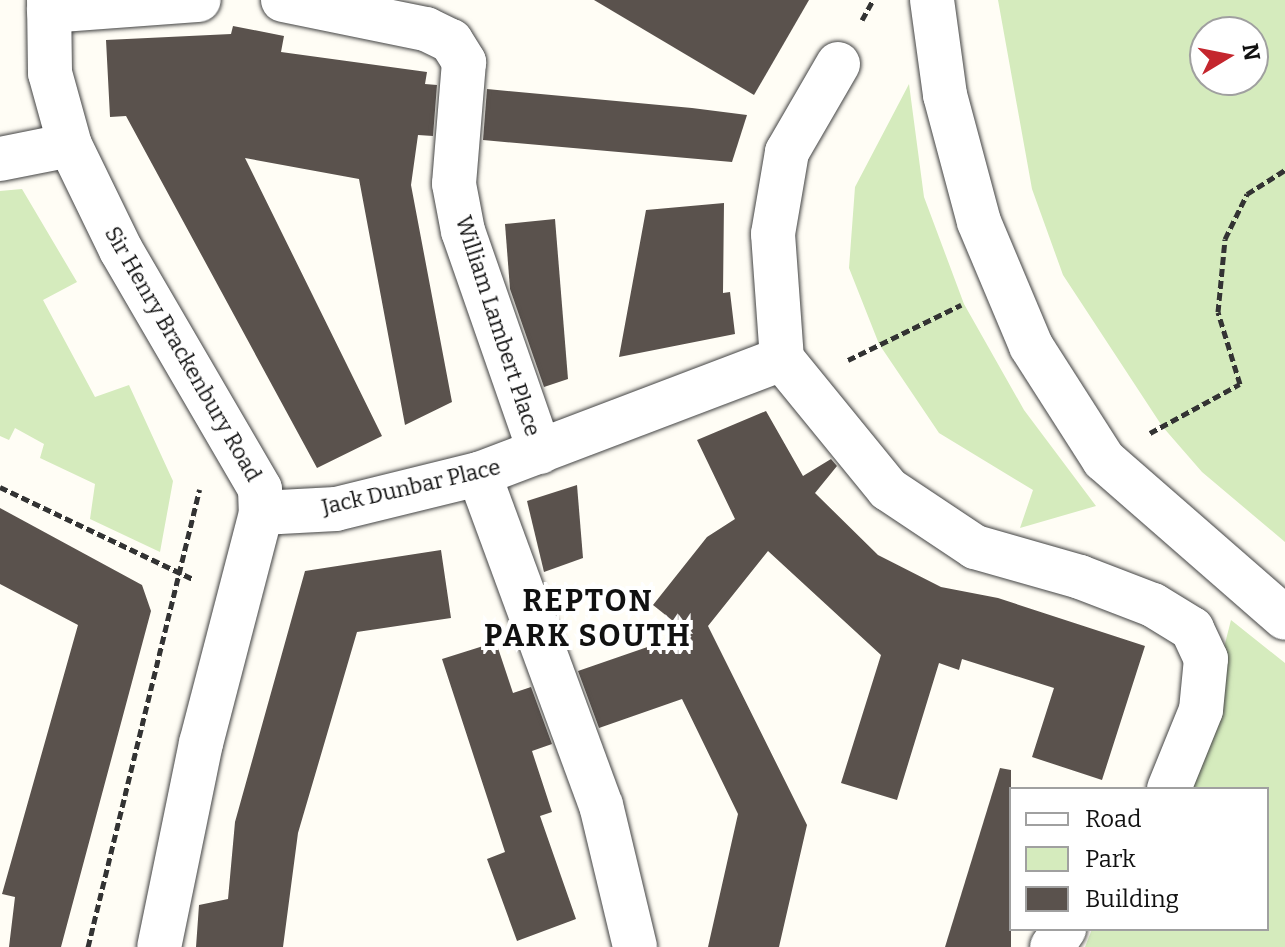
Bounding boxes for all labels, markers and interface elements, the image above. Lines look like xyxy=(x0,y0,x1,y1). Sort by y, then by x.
north arrow xyxy=(1189,16,1269,96)
text: N xyxy=(1236,41,1266,63)
street label: William Lambert Place xyxy=(450,213,546,439)
street label: Sir Henry Brackenbury Road xyxy=(99,222,267,486)
street label: Jack Dunbar Place xyxy=(319,454,503,520)
district label: REPTON PARK SOUTH xyxy=(484,583,692,654)
legend xyxy=(1009,787,1269,931)
text: Road xyxy=(1085,805,1141,833)
text: Park xyxy=(1085,845,1136,873)
text: Building xyxy=(1085,885,1179,913)

